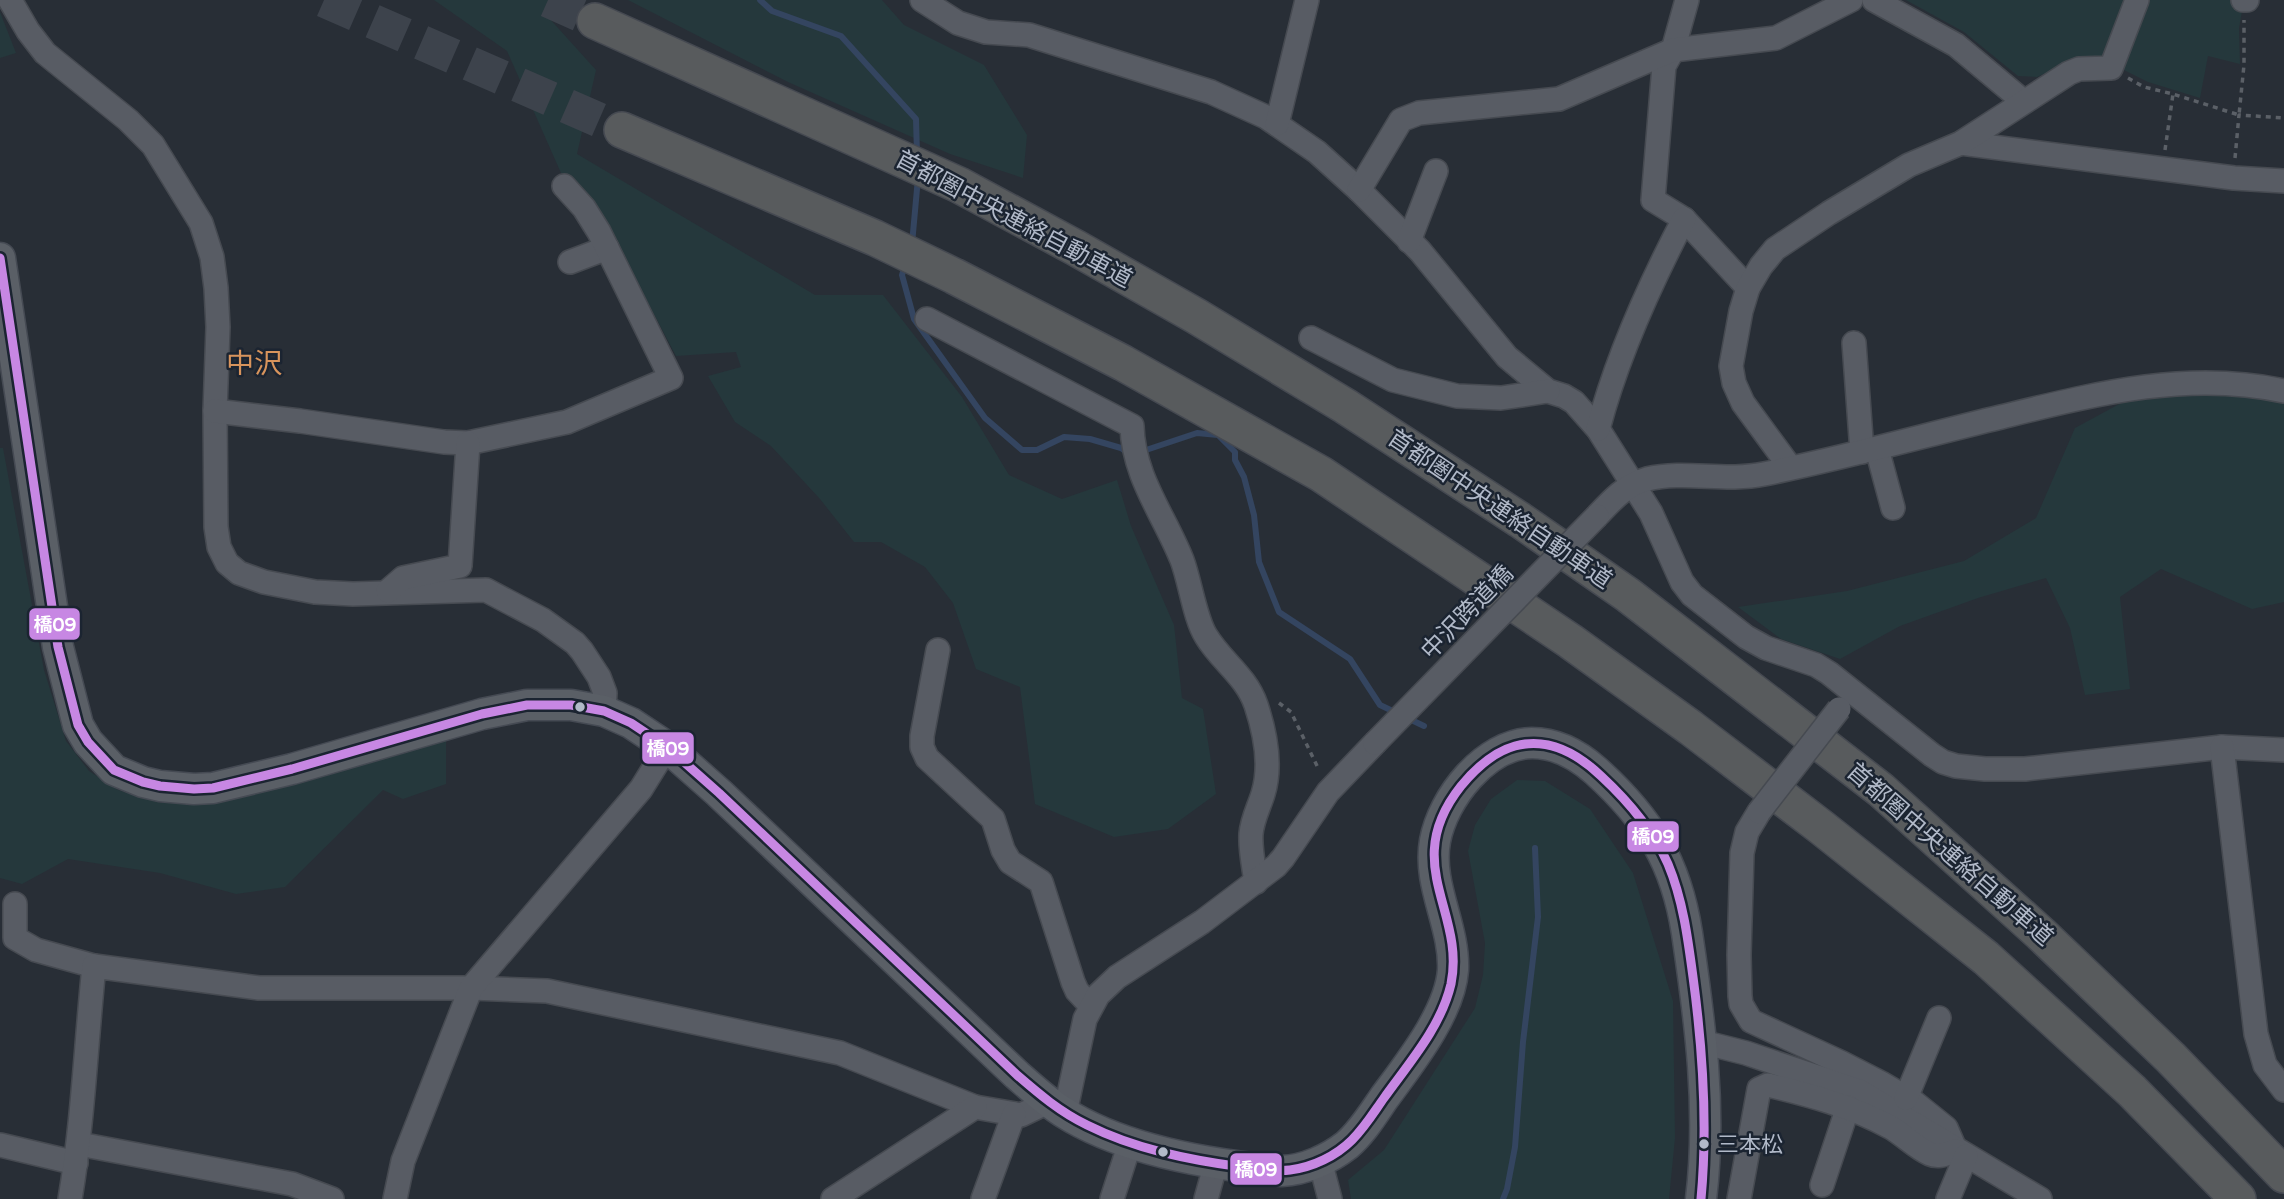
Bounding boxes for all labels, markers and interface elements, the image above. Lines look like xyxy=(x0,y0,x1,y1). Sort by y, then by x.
street label: 首都圏中央連絡自動車道 xyxy=(890,145,1137,294)
district label: 中沢 xyxy=(226,347,282,381)
street label: 首都圏中央連絡自動車道 xyxy=(1382,424,1617,595)
street label: 中沢跨道橋 xyxy=(1415,559,1519,666)
line badge: 橋09 xyxy=(28,607,81,641)
text: 橋09 xyxy=(34,614,76,636)
unlabelled marker xyxy=(573,700,587,714)
line badge: 橋09 xyxy=(641,731,695,765)
text: 橋09 xyxy=(647,738,689,760)
street label: 首都圏中央連絡自動車道 xyxy=(1841,757,2059,952)
line badge: 橋09 xyxy=(1626,820,1680,853)
text: 橋09 xyxy=(1632,826,1674,848)
place label: 三本松 xyxy=(1717,1132,1783,1158)
marker: 三本松 xyxy=(1697,1137,1711,1151)
unlabelled marker xyxy=(1156,1145,1170,1159)
line badge: 橋09 xyxy=(1229,1152,1283,1186)
text: 橋09 xyxy=(1235,1159,1277,1181)

